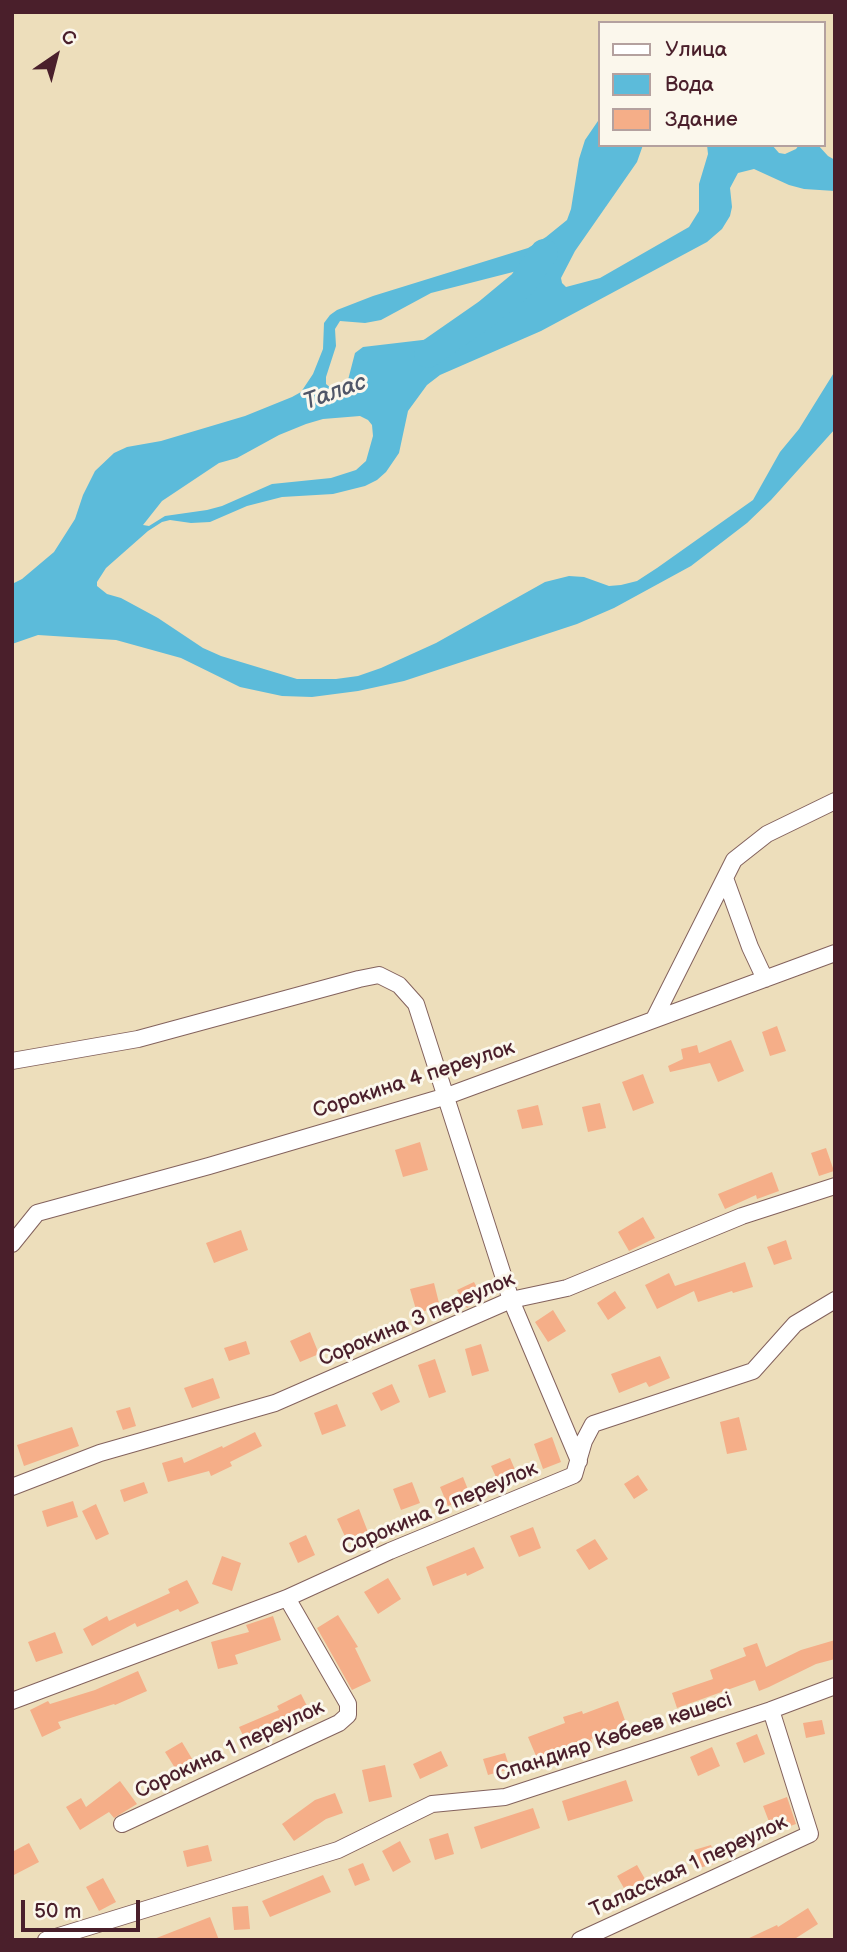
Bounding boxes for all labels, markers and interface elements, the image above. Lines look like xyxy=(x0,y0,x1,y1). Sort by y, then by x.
north arrow xyxy=(21,21,91,91)
legend xyxy=(598,21,826,147)
text: С xyxy=(56,25,80,52)
text: Улица xyxy=(665,37,727,62)
text: Вода xyxy=(665,72,714,97)
text: Здание xyxy=(665,107,738,132)
water label: Талас xyxy=(300,369,370,417)
street label: Сорокина 4 переулок xyxy=(310,1035,518,1125)
street label: Сорокина 3 переулок xyxy=(315,1267,519,1373)
street label: Сорокина 2 переулок xyxy=(338,1456,542,1562)
street label: Спандияр Көбеев көшесі xyxy=(493,1688,735,1788)
street label: Сорокина 1 переулок xyxy=(131,1695,329,1805)
street label: Таласская 1 переулок xyxy=(586,1810,792,1924)
scale bar xyxy=(24,1885,144,1929)
text: 50 m xyxy=(34,1899,81,1924)

